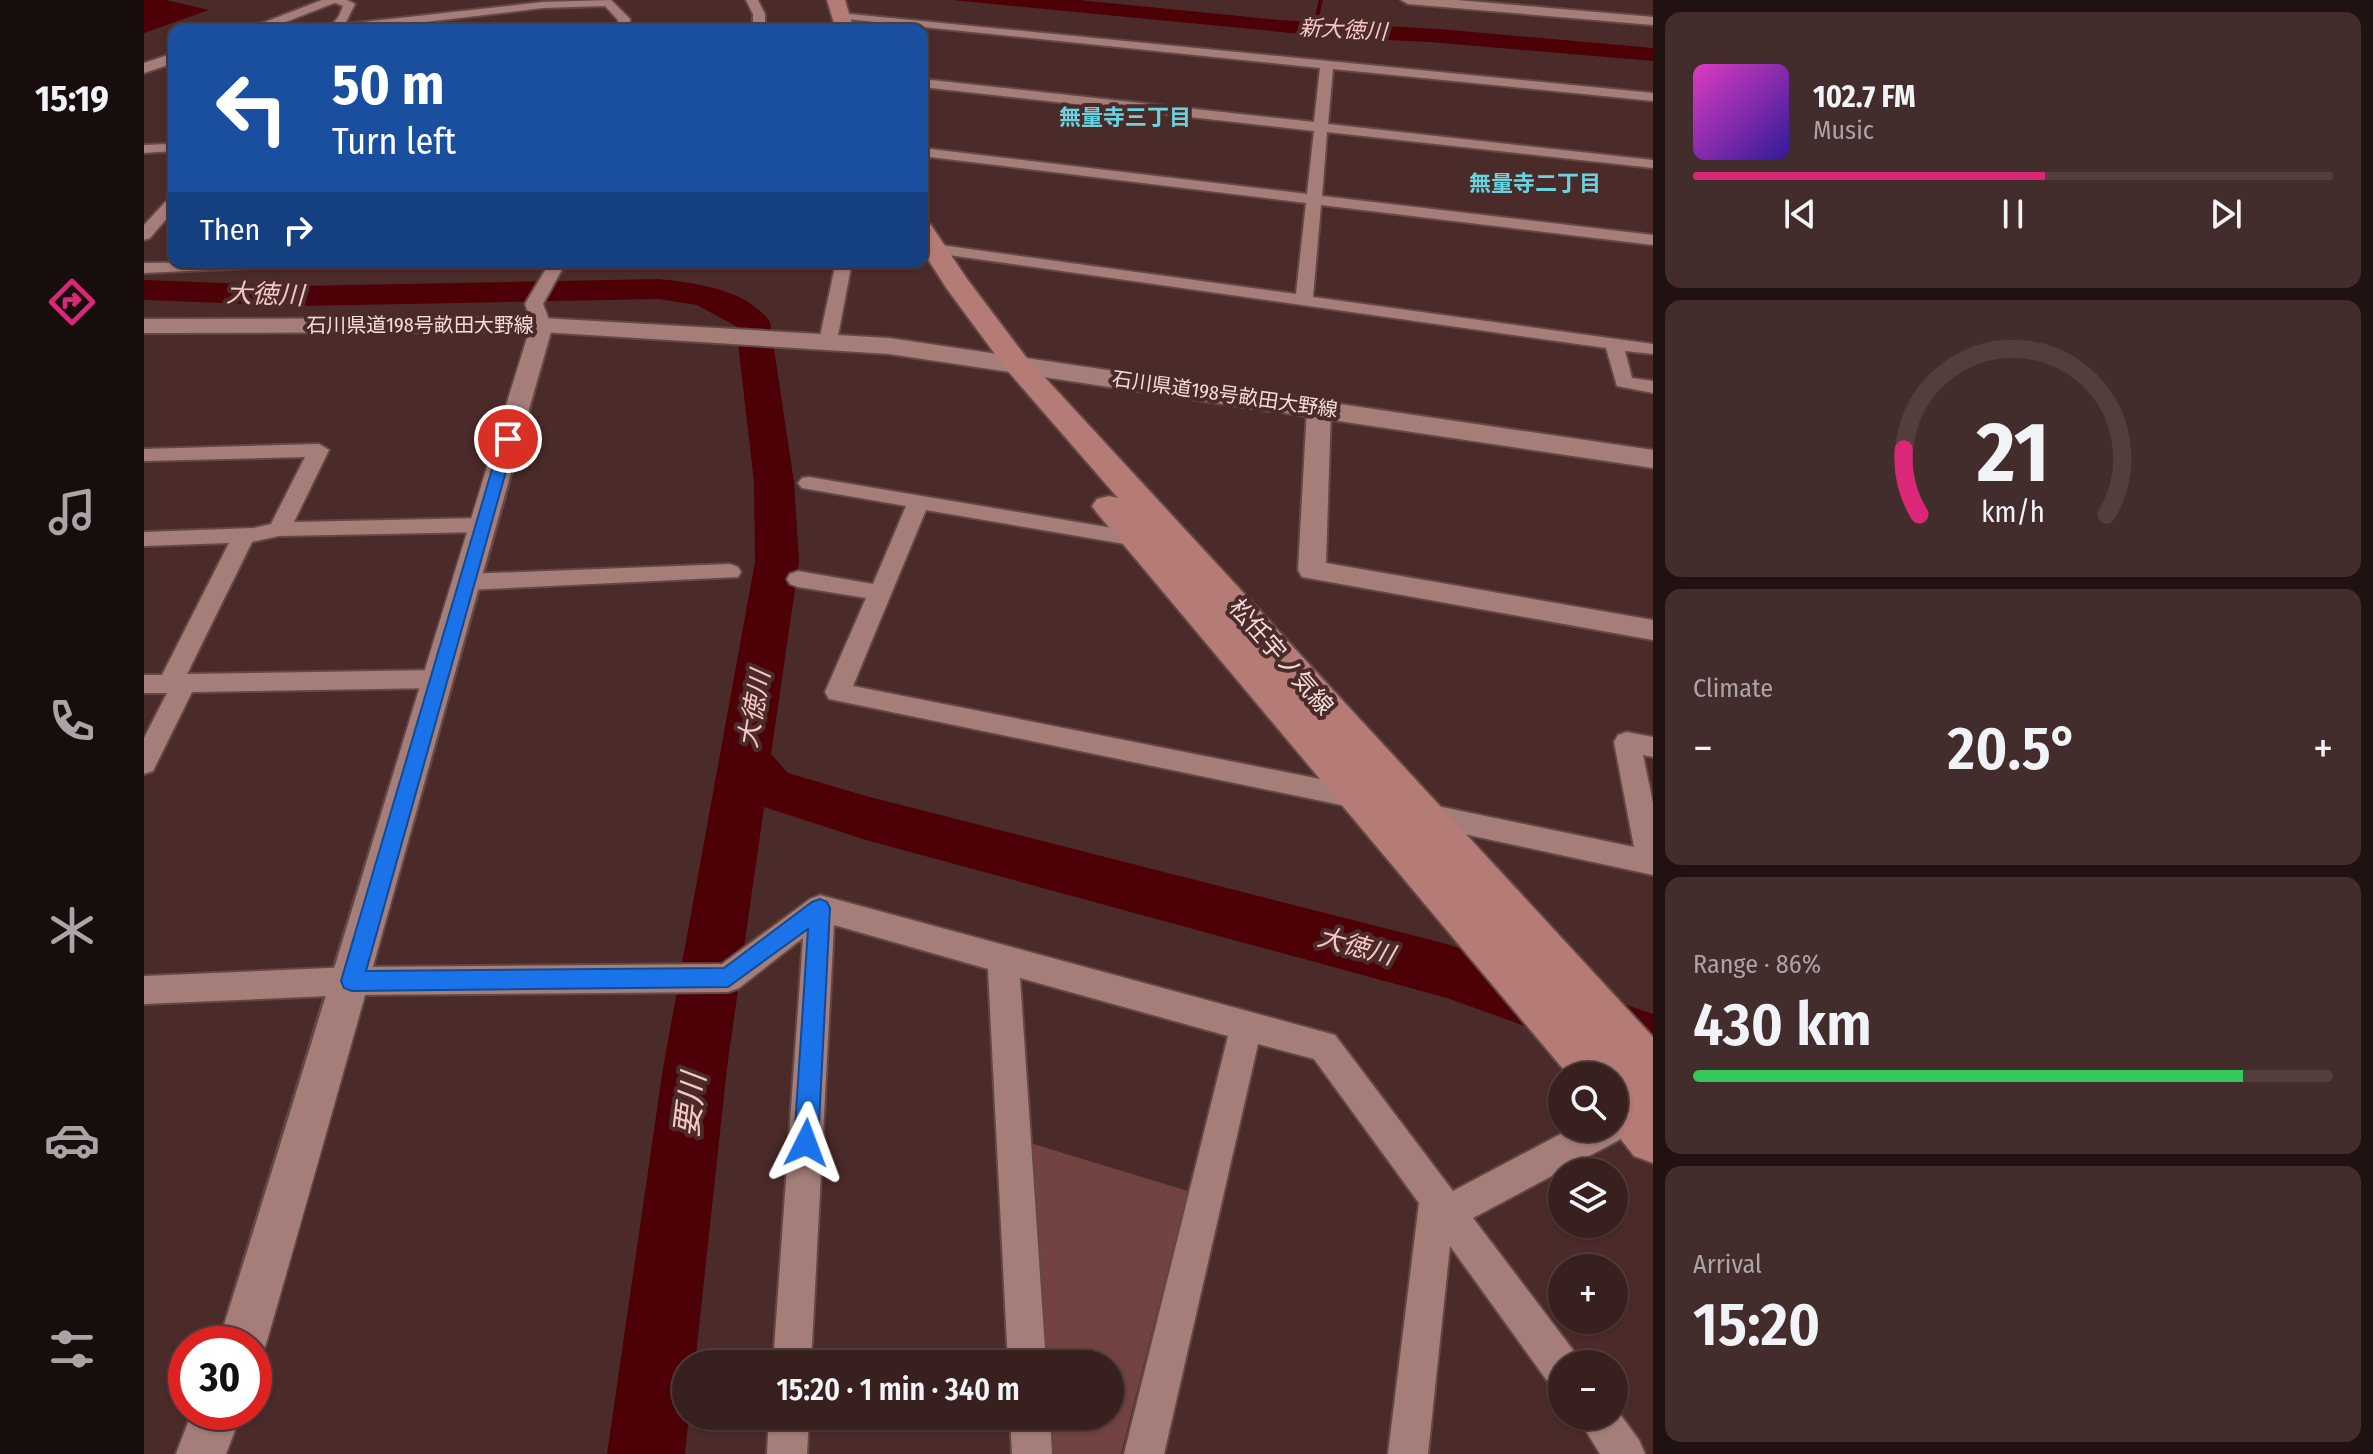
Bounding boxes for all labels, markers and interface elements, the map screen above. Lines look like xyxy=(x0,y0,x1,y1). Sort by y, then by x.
water label: 新大徳川 xyxy=(1298,14,1390,45)
text: 50 m xyxy=(332,52,444,119)
icon: left xyxy=(200,56,304,160)
text: 15:19 xyxy=(35,77,109,121)
text: 102.7 FM xyxy=(1813,79,1916,115)
district label: 無量寺三丁目 xyxy=(1059,104,1191,131)
text: Music xyxy=(1813,115,1874,146)
text: Turn left xyxy=(332,120,456,164)
district label: 無量寺二丁目 xyxy=(1469,170,1601,197)
icon: previous xyxy=(1778,192,1822,236)
icon: pause xyxy=(1991,192,2035,236)
icon: next xyxy=(2204,192,2248,236)
icon: right xyxy=(276,208,320,252)
text: Then xyxy=(200,212,260,248)
icon: directions xyxy=(44,274,100,330)
water label: 大徳川 xyxy=(225,278,307,311)
street label: 石川県道198号畝田大野線 xyxy=(306,313,534,337)
street label: 石川県道198号畝田大野線 xyxy=(1111,366,1339,422)
text: 21 xyxy=(1976,402,2049,502)
pin xyxy=(474,405,542,473)
icon: arrive xyxy=(486,417,530,461)
icon: music xyxy=(44,484,100,540)
text: km/h xyxy=(1981,495,2045,530)
street label: 松任宇ノ気線 xyxy=(1223,593,1339,721)
water label: 大徳川 xyxy=(732,665,777,750)
text: Climate xyxy=(1693,673,1773,704)
icon: phone xyxy=(44,693,100,749)
text: 20.5° xyxy=(1948,713,2078,785)
text: − xyxy=(1693,722,1713,775)
text: + xyxy=(2313,722,2333,775)
icon: climate xyxy=(44,902,100,958)
water label: 大徳川 xyxy=(1314,921,1400,972)
text: Range · 86% xyxy=(1693,949,1821,980)
text: 430 km xyxy=(1693,989,1872,1061)
map controls xyxy=(1548,1062,1628,1430)
button: search xyxy=(1548,1062,1628,1142)
water label: 要川 xyxy=(667,1068,713,1139)
position arrow xyxy=(764,1101,848,1185)
icon: car xyxy=(44,1112,100,1168)
button: layers xyxy=(1548,1158,1628,1238)
text: Arrival xyxy=(1693,1249,1762,1280)
button: + xyxy=(1548,1254,1628,1334)
text: 15:20 xyxy=(1693,1289,1820,1361)
icon: filters xyxy=(44,1321,100,1377)
speed limit sign: 30 xyxy=(168,1326,272,1430)
button: − xyxy=(1548,1350,1628,1430)
text: 15:20 · 1 min · 340 m xyxy=(776,1372,1020,1408)

